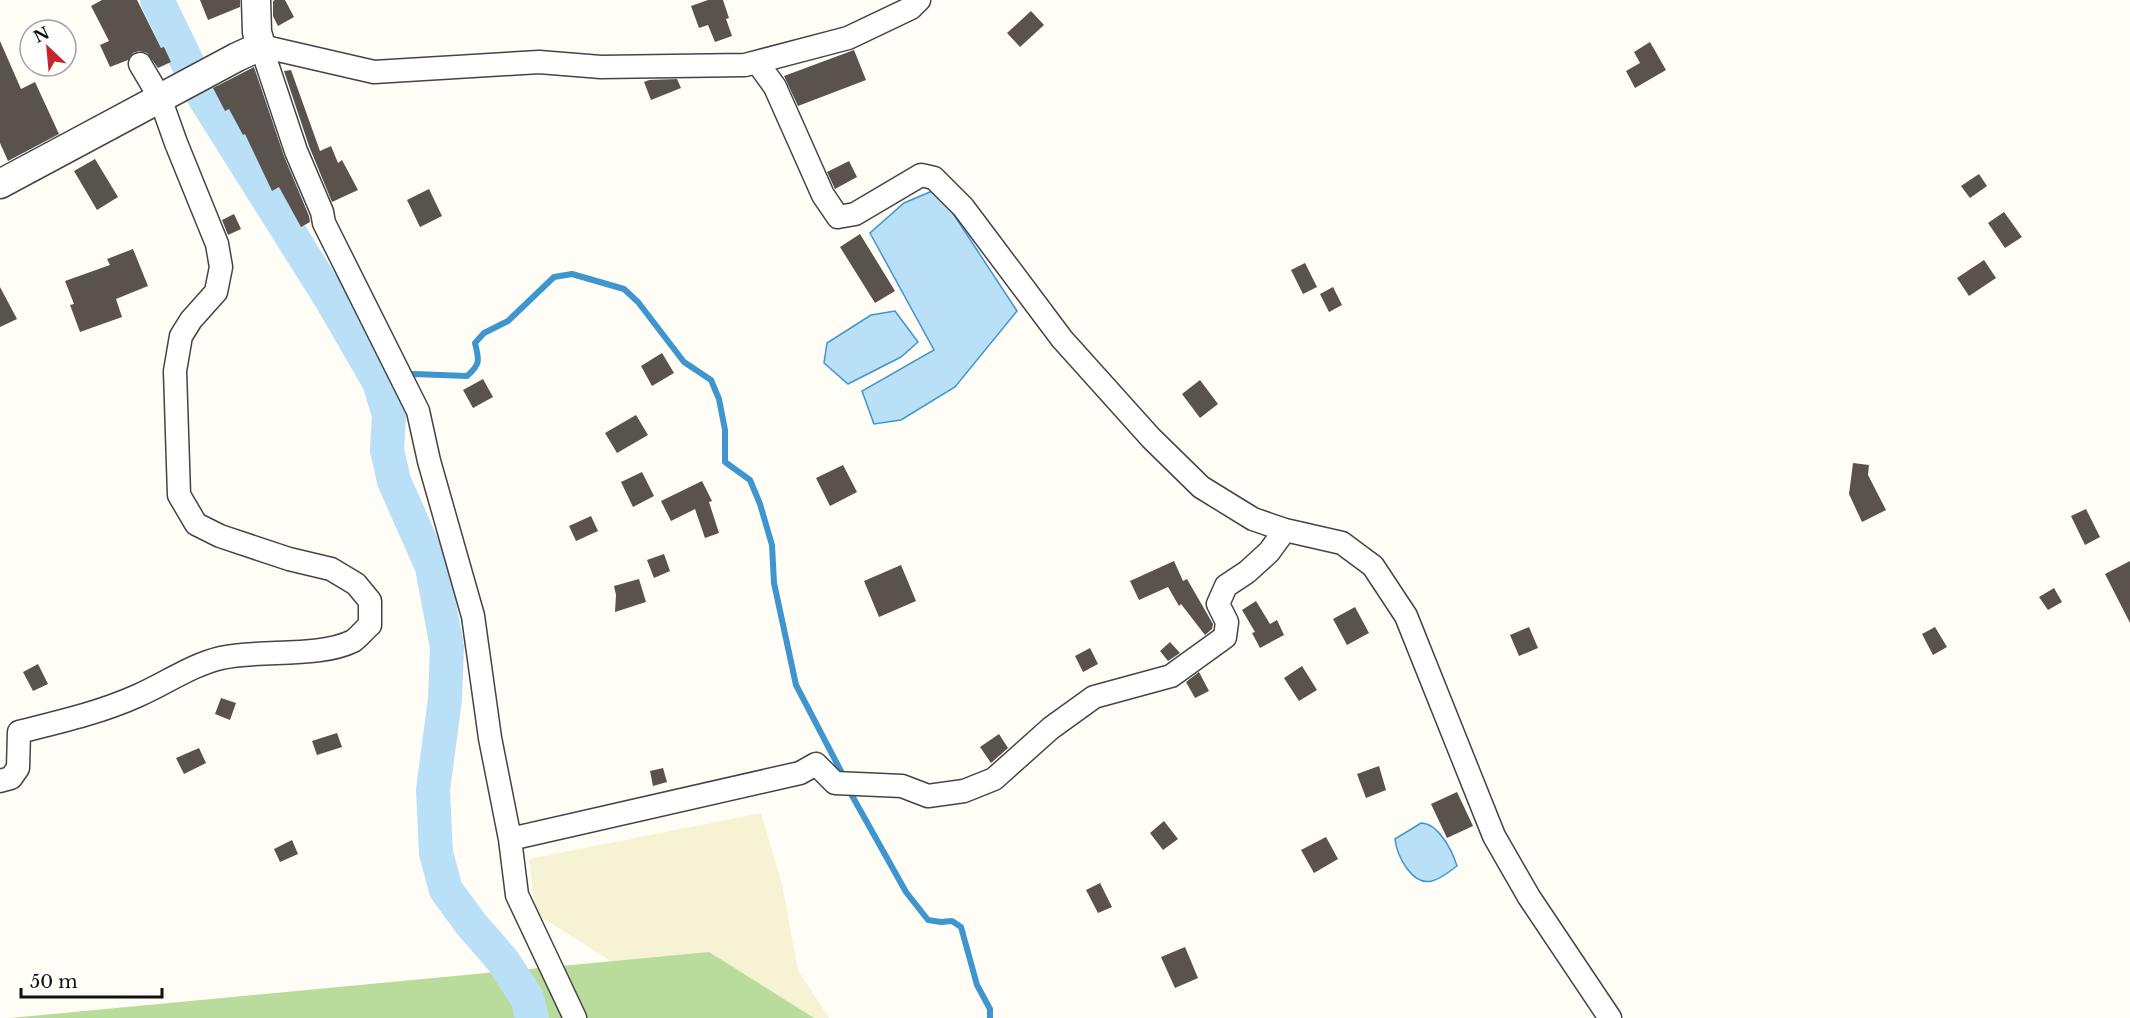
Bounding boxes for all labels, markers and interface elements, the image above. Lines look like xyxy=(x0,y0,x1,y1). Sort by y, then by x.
north arrow xyxy=(18,18,78,78)
text: N xyxy=(30,22,53,47)
scale bar xyxy=(21,961,162,999)
text: 50 m xyxy=(30,971,78,993)

